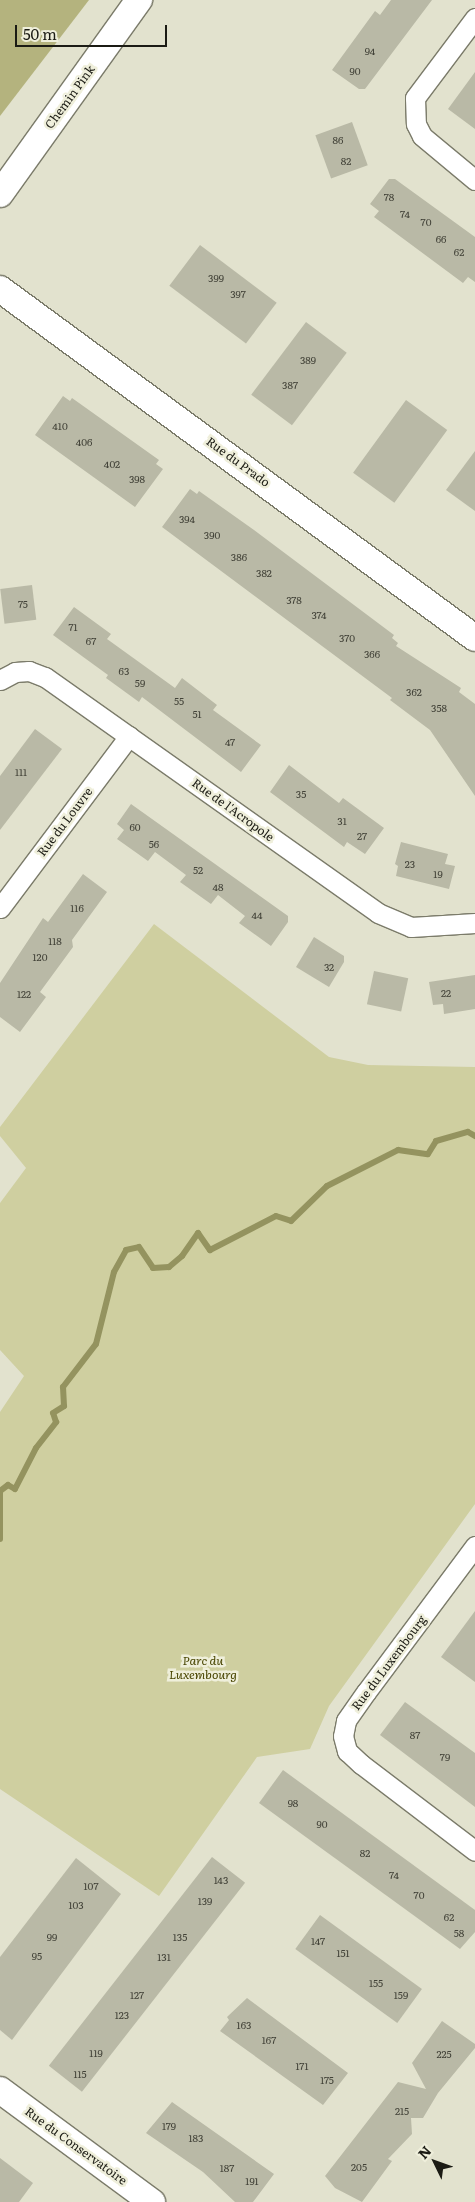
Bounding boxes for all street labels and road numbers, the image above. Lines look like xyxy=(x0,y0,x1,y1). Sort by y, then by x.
street label: Chemin Pink xyxy=(42,63,98,131)
street label: Rue du Prado xyxy=(203,434,273,490)
street label: Rue de l'Acropole xyxy=(189,775,277,845)
street label: Rue du Louvre xyxy=(34,785,96,859)
street label: Rue du Luxembourg xyxy=(349,1613,429,1713)
street label: Rue du Conservatoire xyxy=(22,2104,130,2188)

